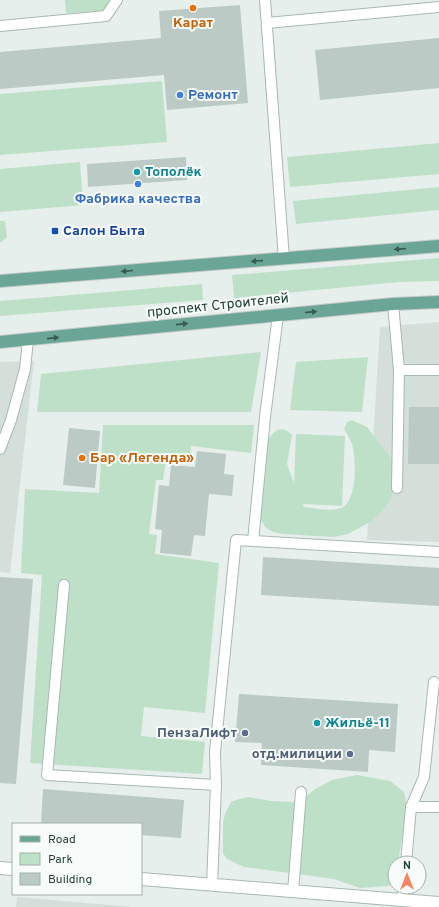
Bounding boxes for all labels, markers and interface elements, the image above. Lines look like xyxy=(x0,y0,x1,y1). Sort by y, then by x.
marker: Карат xyxy=(188,3,198,13)
place label: Карат xyxy=(173,15,213,32)
place label: Ремонт xyxy=(188,87,238,104)
marker: Ремонт xyxy=(175,90,185,100)
place label: Тополёк xyxy=(145,164,202,181)
marker: Тополёк xyxy=(132,167,142,177)
marker: Фабрика качества xyxy=(133,179,143,189)
place label: Фабрика качества xyxy=(75,191,201,208)
place label: Салон Быта xyxy=(63,223,145,240)
marker: Салон Быта xyxy=(50,226,60,236)
one-way arrow xyxy=(394,246,406,253)
one-way arrow xyxy=(251,257,263,264)
one-way arrow xyxy=(121,267,133,274)
street label: проспект Строителей xyxy=(146,290,290,322)
one-way arrow xyxy=(305,308,318,315)
one-way arrow xyxy=(176,321,188,328)
one-way arrow xyxy=(47,334,59,341)
place label: Бар «Легенда» xyxy=(90,450,194,467)
marker: Бар «Легенда» xyxy=(77,453,87,463)
place label: Жильё-11 xyxy=(325,715,390,732)
marker: Жильё-11 xyxy=(312,718,322,728)
place label: ПензаЛифт xyxy=(157,725,237,742)
marker: ПензаЛифт xyxy=(240,728,250,738)
place label: отд.милиции xyxy=(252,746,342,763)
marker: отд.милиции xyxy=(345,749,355,759)
legend xyxy=(12,823,142,895)
text: Road xyxy=(48,832,76,848)
text: Park xyxy=(48,852,73,868)
north arrow xyxy=(387,855,427,895)
text: N xyxy=(403,859,411,873)
text: Building xyxy=(48,872,92,888)

